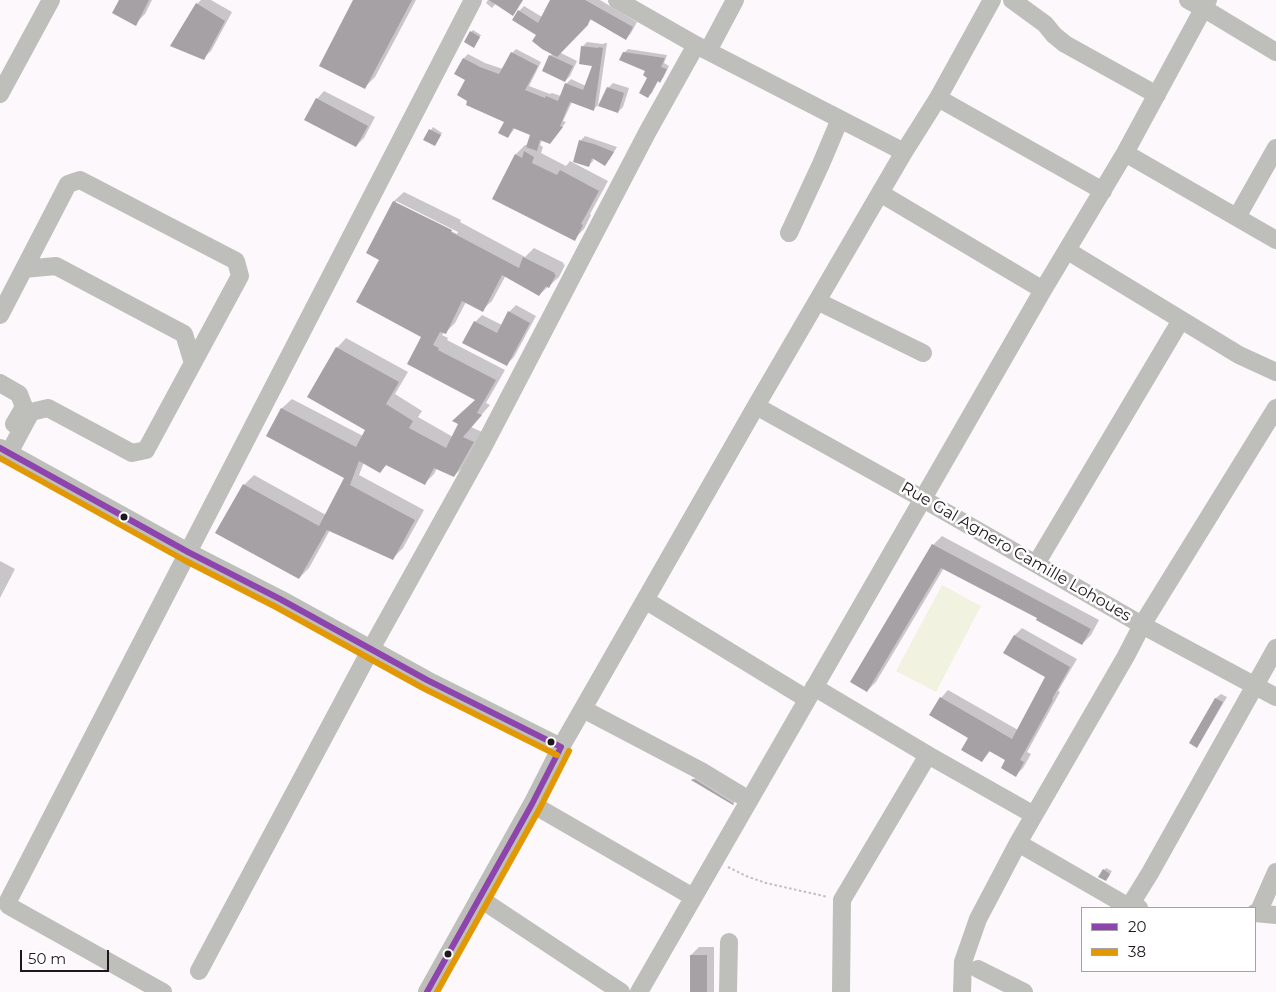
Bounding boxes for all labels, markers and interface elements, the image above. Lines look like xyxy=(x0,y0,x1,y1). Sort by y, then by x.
street label: Rue Gal Agnero Camille Lohoues xyxy=(898,478,1134,626)
unlabelled marker xyxy=(119,512,129,522)
unlabelled marker xyxy=(546,737,556,747)
legend xyxy=(1081,907,1256,972)
text: 20 xyxy=(1128,917,1146,936)
scale bar xyxy=(22,940,111,972)
text: 38 xyxy=(1128,942,1146,961)
text: 50 m xyxy=(28,949,66,968)
unlabelled marker xyxy=(443,949,453,959)

